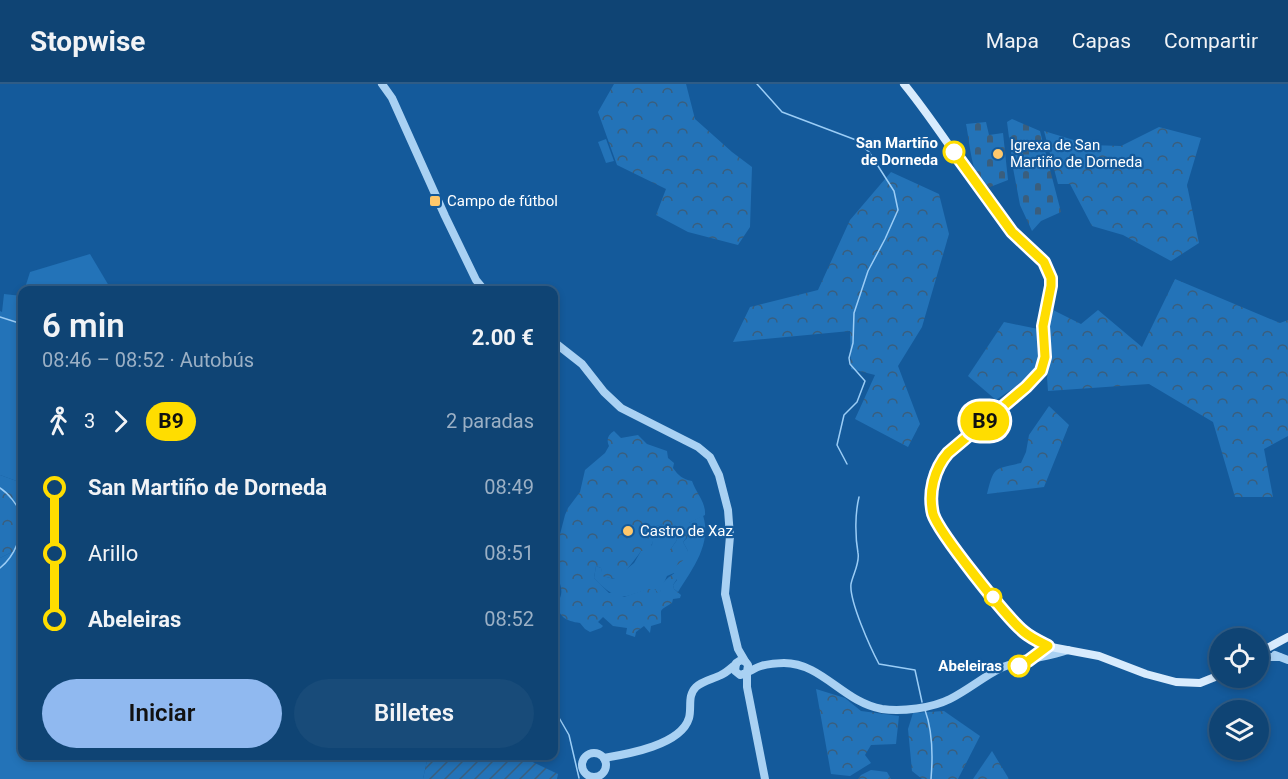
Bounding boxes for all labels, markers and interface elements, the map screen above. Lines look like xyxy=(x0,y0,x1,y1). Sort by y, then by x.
text: Stopwise xyxy=(30,25,145,58)
text: Mapa xyxy=(986,29,1039,53)
text: Capas xyxy=(1072,29,1131,53)
text: Compartir xyxy=(1164,29,1258,53)
place label: San Martiño de Dorneda xyxy=(856,134,938,169)
place label: Igrexa de San Martiño de Dorneda xyxy=(1010,136,1142,171)
marker: San Martiño de Dorneda xyxy=(943,141,965,163)
marker: Igrexa de San Martiño de Dorneda xyxy=(991,147,1005,161)
place label: Campo de fútbol xyxy=(447,192,558,210)
marker: Campo de fútbol xyxy=(428,194,442,208)
text: 6 min xyxy=(42,306,125,345)
text: 2.00 € xyxy=(472,325,534,350)
text: 08:46 – 08:52 · Autobús xyxy=(42,348,254,372)
line badge: B9 xyxy=(958,402,1012,440)
icon: walk xyxy=(42,405,75,438)
icon: forward xyxy=(104,405,137,438)
text: 3 xyxy=(84,409,95,433)
text: B9 xyxy=(158,409,184,433)
text: 2 paradas xyxy=(446,409,534,433)
text: B9 xyxy=(972,409,998,433)
text: San Martiño de Dorneda xyxy=(88,475,327,500)
text: 08:49 xyxy=(484,475,534,499)
place label: Castro de Xaz xyxy=(640,522,733,540)
marker: Castro de Xaz xyxy=(621,524,635,538)
text: Arillo xyxy=(88,541,138,566)
text: 08:51 xyxy=(484,541,534,565)
unlabelled marker xyxy=(984,588,1002,606)
text: Abeleiras xyxy=(88,607,181,632)
text: 08:52 xyxy=(484,607,534,631)
map controls xyxy=(1209,628,1269,760)
button: locate xyxy=(1209,628,1269,688)
marker: Abeleiras xyxy=(1008,655,1030,677)
place label: Abeleiras xyxy=(938,657,1002,675)
button: Iniciar xyxy=(42,679,282,748)
button: Billetes xyxy=(294,679,534,748)
button: layers xyxy=(1209,700,1269,760)

